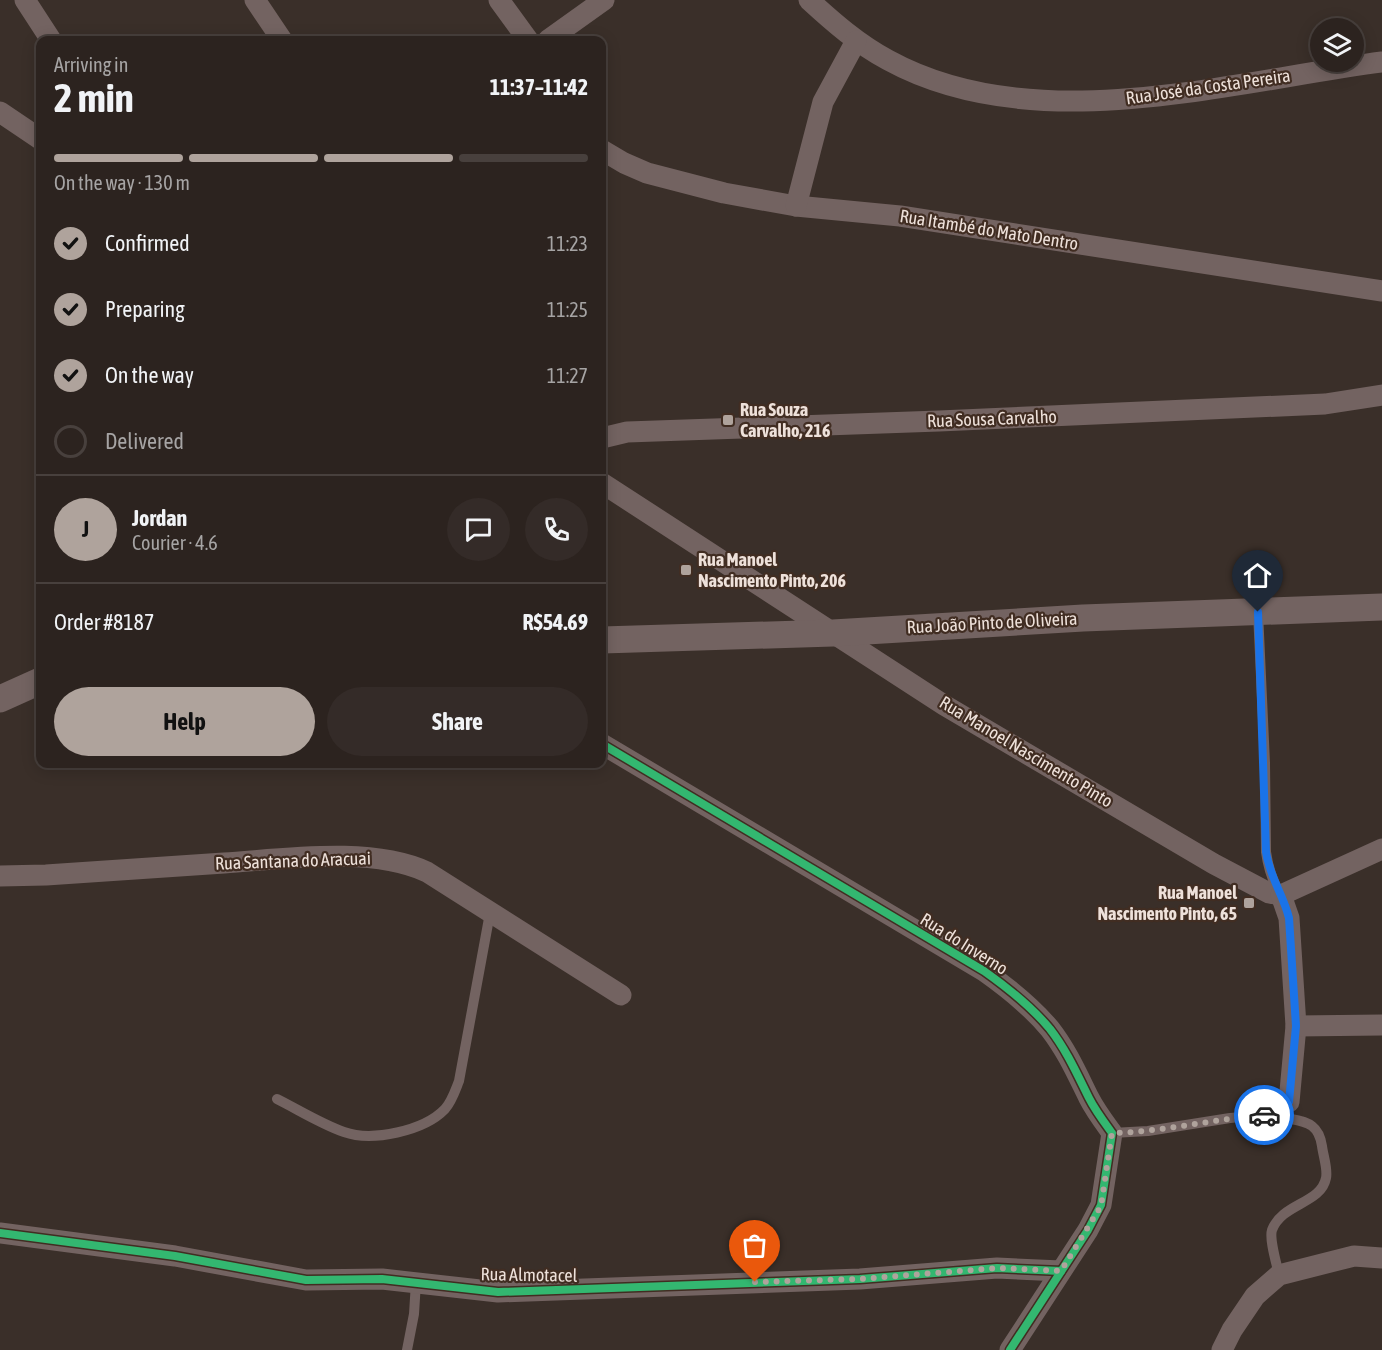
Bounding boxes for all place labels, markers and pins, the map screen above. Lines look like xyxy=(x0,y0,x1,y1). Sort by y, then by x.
place label: Rua Souza Carvalho, 216 xyxy=(740,399,830,441)
marker: Rua Souza Carvalho, 216 xyxy=(721,413,735,427)
place label: Rua Manoel Nascimento Pinto, 206 xyxy=(698,549,846,591)
pin xyxy=(1232,550,1283,612)
marker: Rua Manoel Nascimento Pinto, 206 xyxy=(679,563,693,577)
place label: Rua Manoel Nascimento Pinto, 65 xyxy=(1098,882,1237,924)
marker: Rua Manoel Nascimento Pinto, 65 xyxy=(1242,896,1256,910)
pin xyxy=(729,1220,780,1282)

